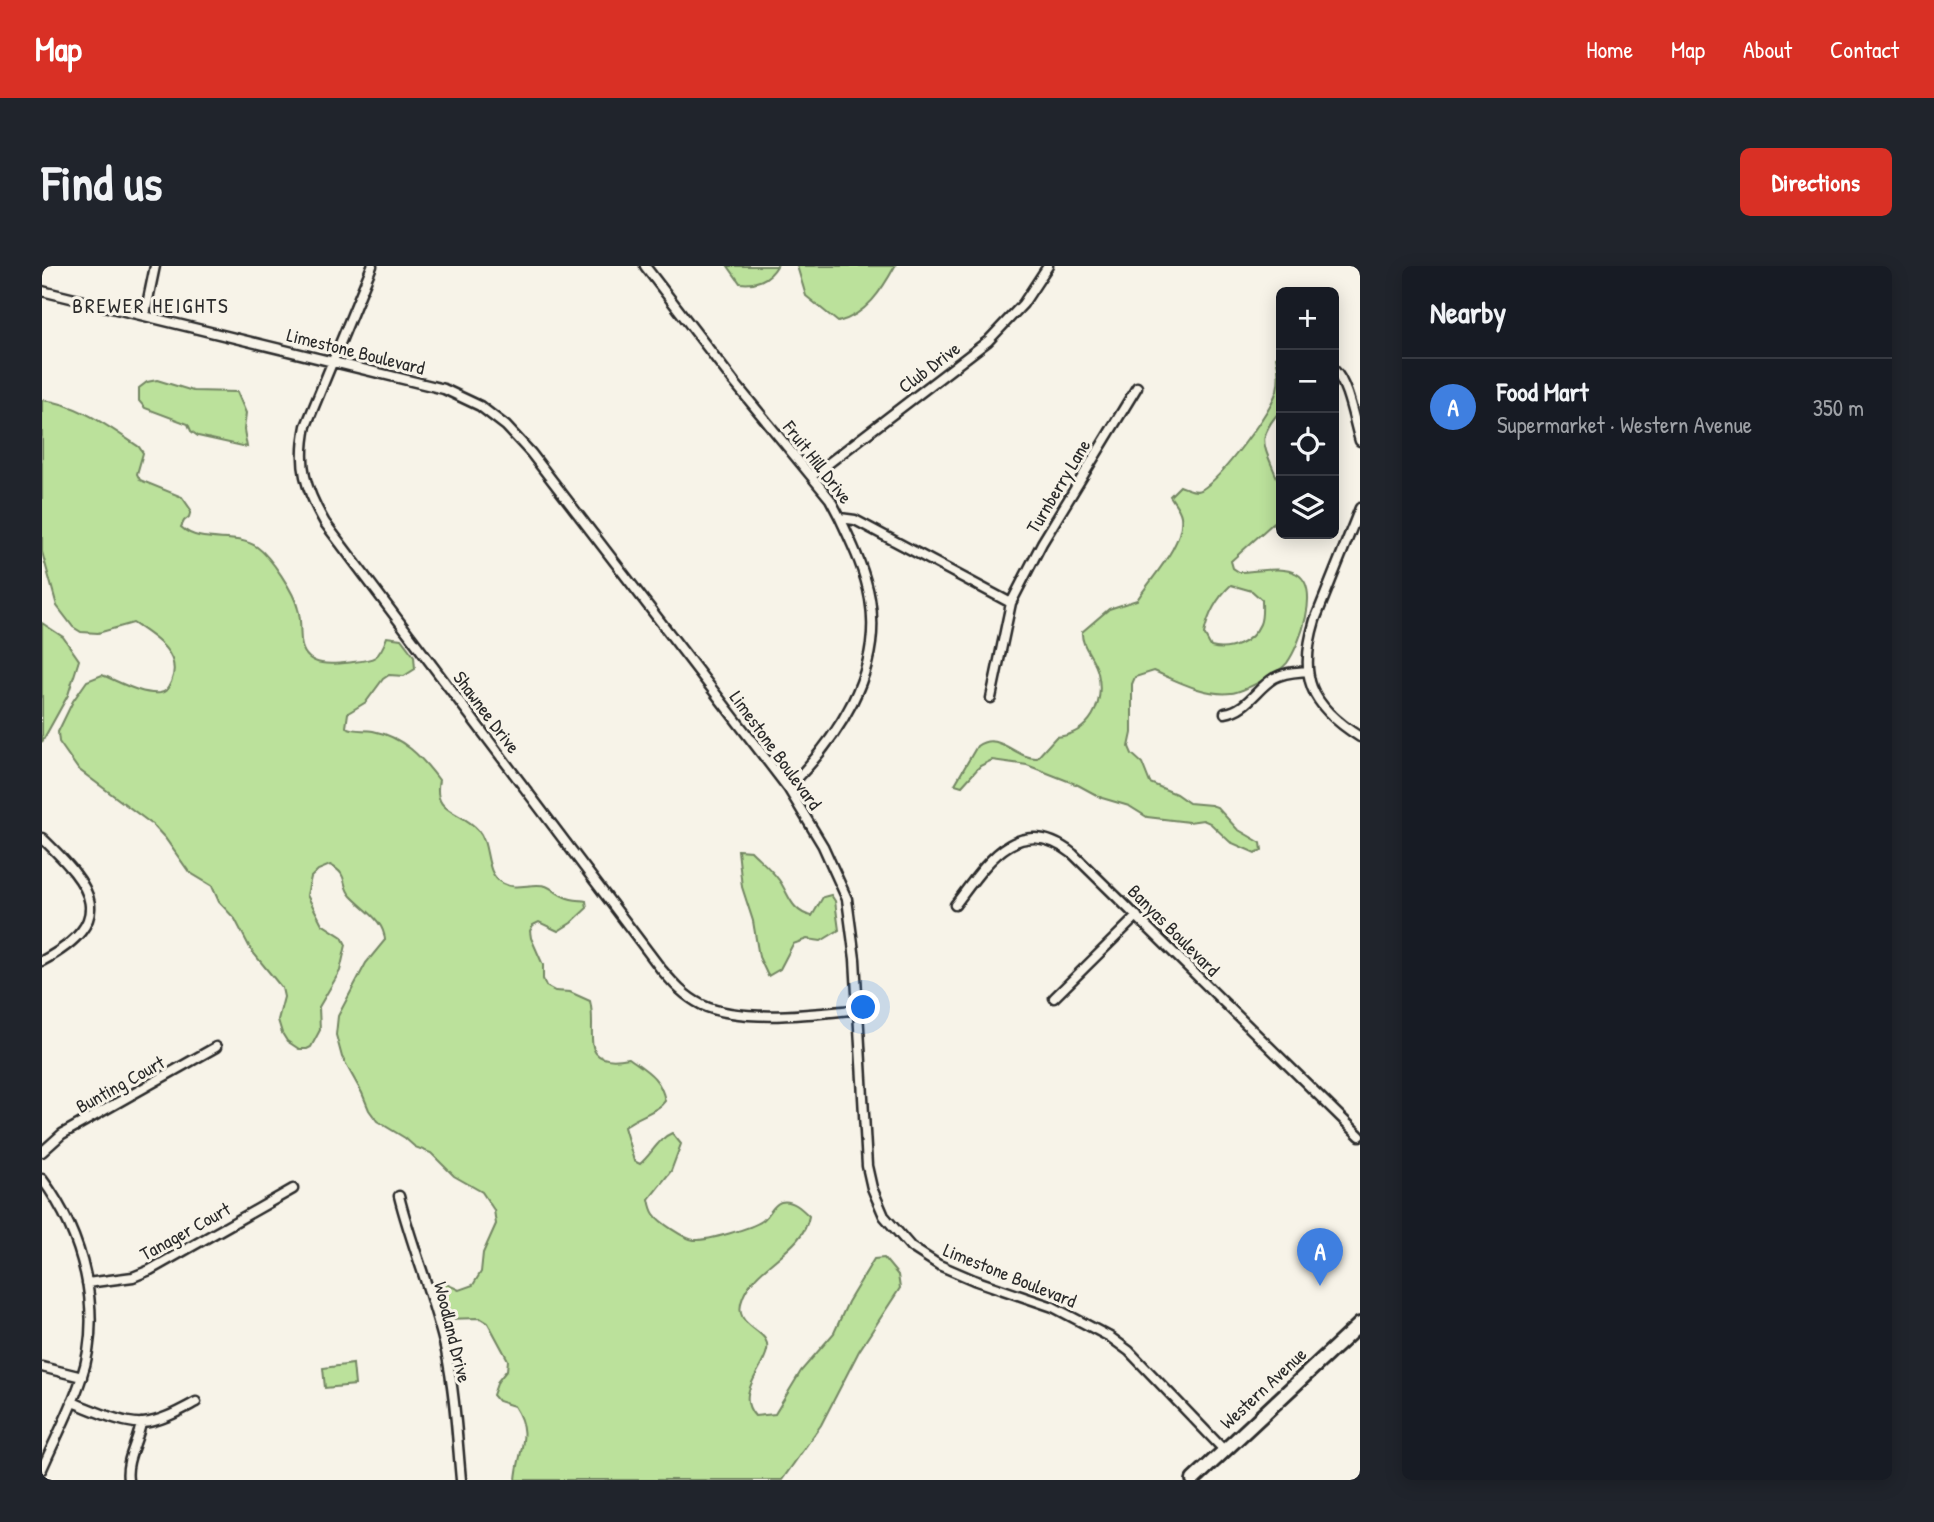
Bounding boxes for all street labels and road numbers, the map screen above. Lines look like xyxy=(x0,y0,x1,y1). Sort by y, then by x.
street label: Limestone Boulevard xyxy=(284,321,428,381)
street label: Club Drive xyxy=(893,335,966,399)
street label: Fruit Hill Drive xyxy=(777,414,859,509)
street label: Turnberry Lane xyxy=(1020,434,1097,538)
street label: Shawnee Drive xyxy=(447,666,527,759)
street label: Limestone Boulevard xyxy=(724,685,828,815)
street label: Banyas Boulevard xyxy=(1122,878,1226,982)
street label: Bunting Court xyxy=(71,1049,169,1119)
street label: Tanager Court xyxy=(135,1195,235,1267)
street label: Limestone Boulevard xyxy=(940,1237,1081,1314)
street label: Woodland Drive xyxy=(428,1279,478,1386)
street label: Western Avenue xyxy=(1214,1341,1312,1435)

